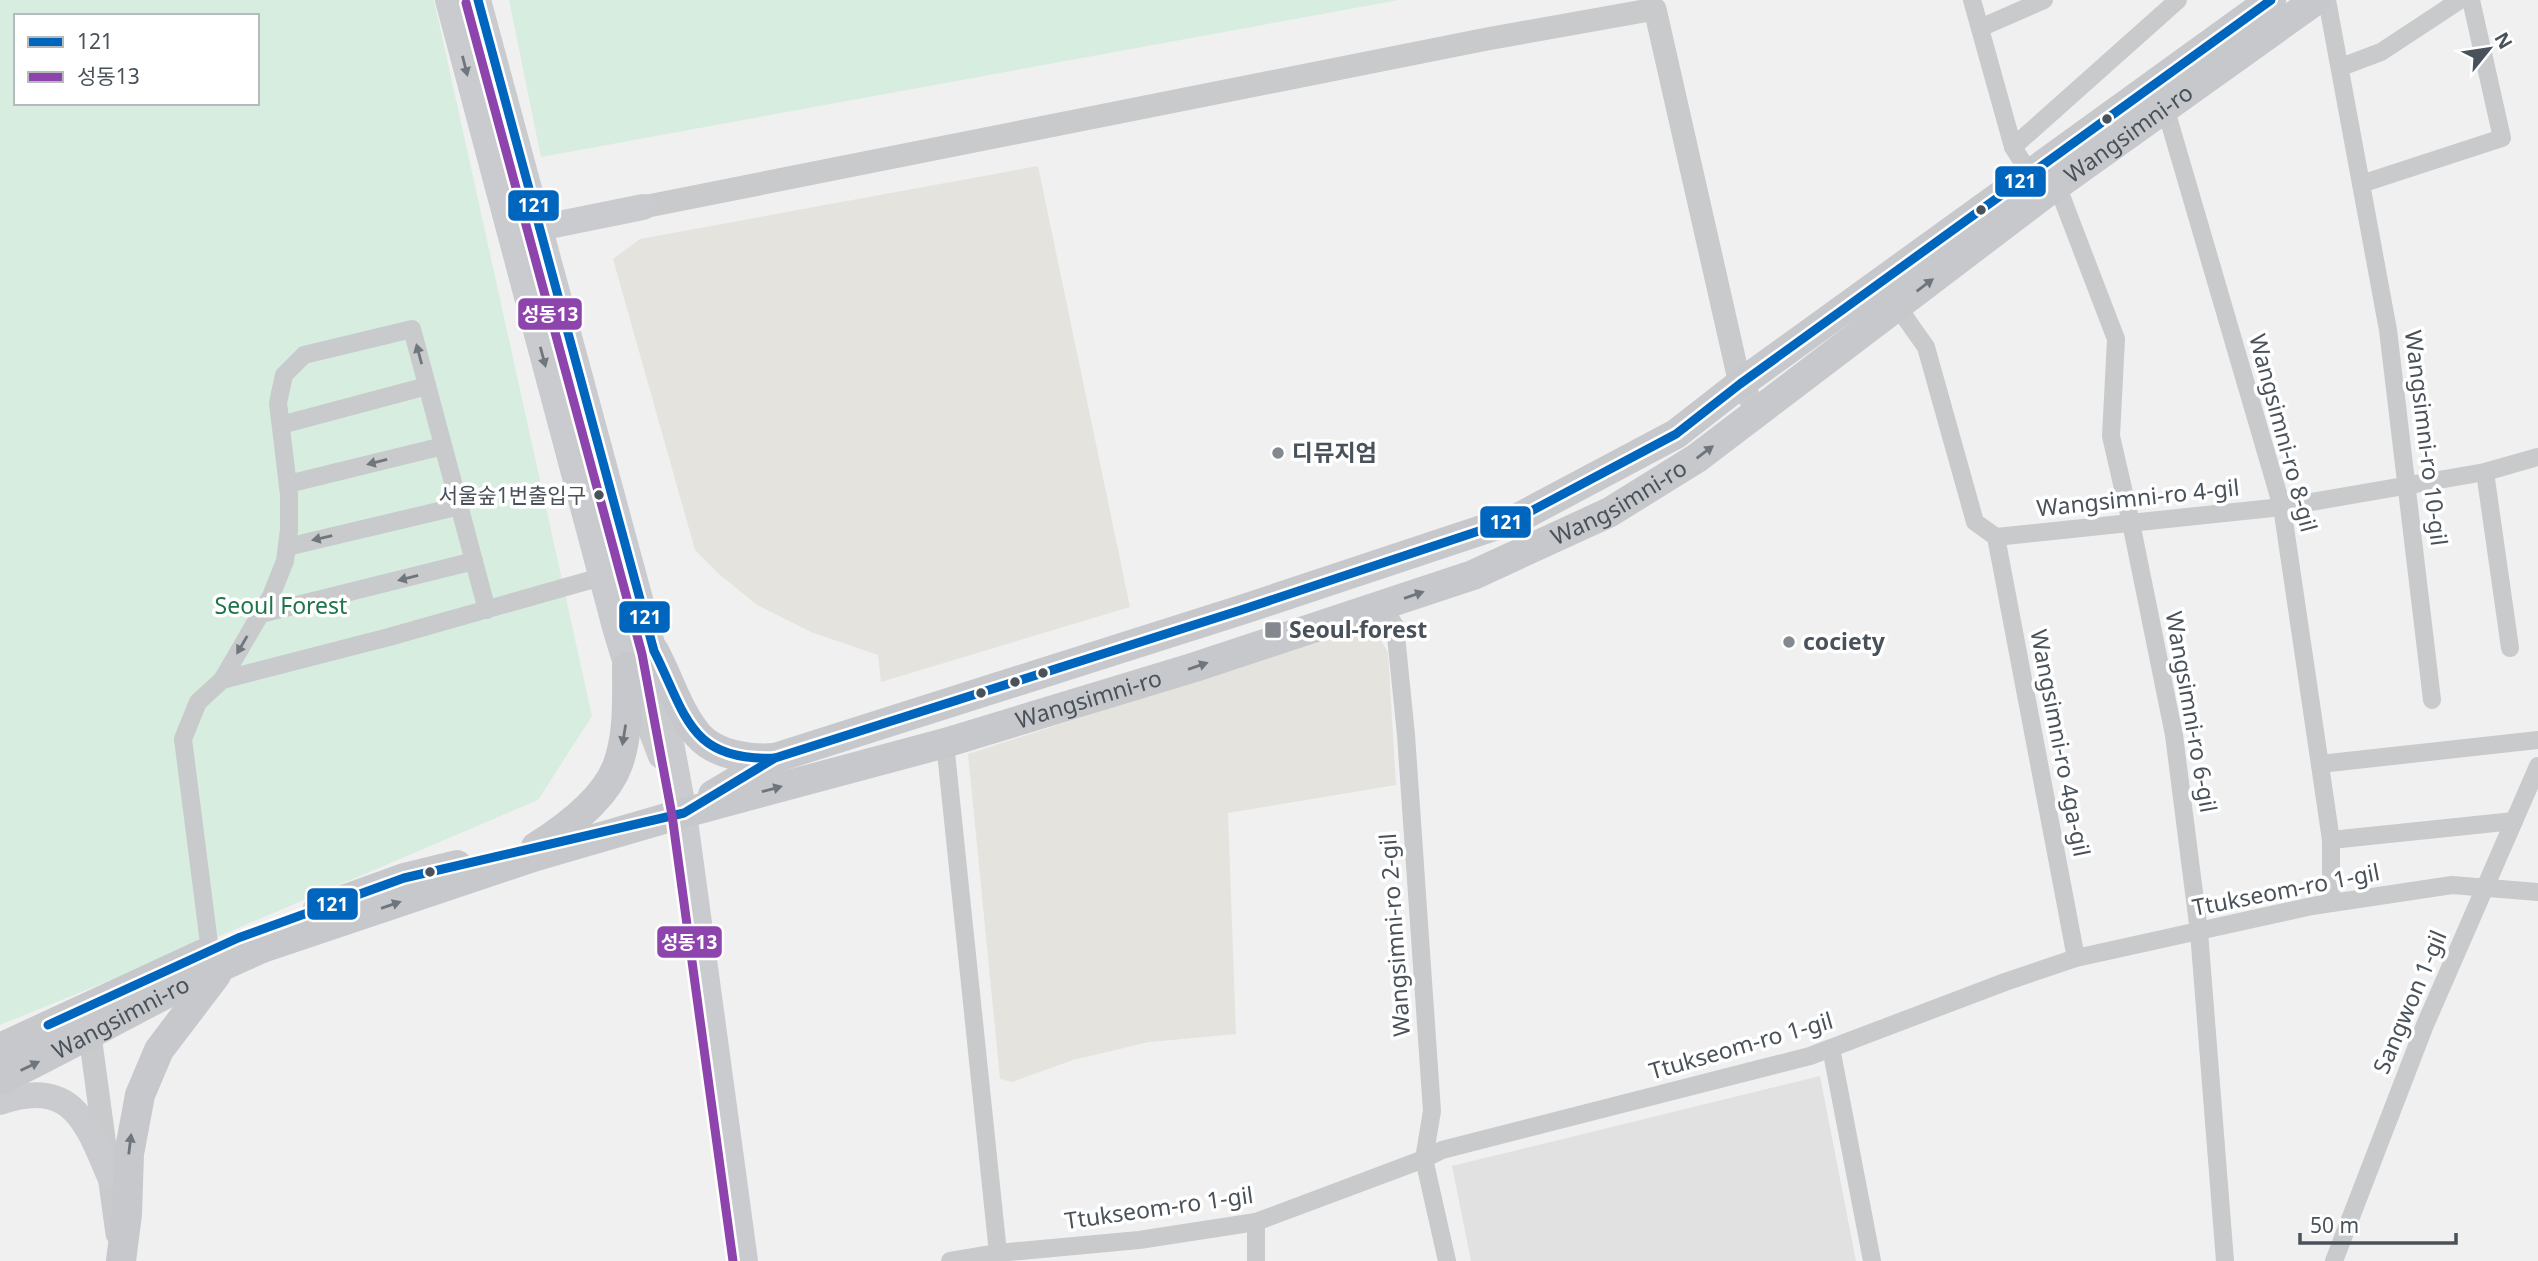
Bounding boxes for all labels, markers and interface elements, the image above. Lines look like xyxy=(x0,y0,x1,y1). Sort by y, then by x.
legend xyxy=(14,14,259,105)
north arrow xyxy=(2454,14,2524,84)
text: 121 xyxy=(77,27,113,55)
text: N xyxy=(2489,27,2519,54)
one-way arrow xyxy=(460,55,471,77)
text: 성동13 xyxy=(77,62,140,90)
street label: Wangsimni-ro xyxy=(2057,76,2199,190)
unlabelled marker xyxy=(2100,112,2114,126)
line badge: 121 xyxy=(1994,165,2047,198)
text: 121 xyxy=(2004,168,2036,194)
line badge: 121 xyxy=(507,189,560,222)
text: 121 xyxy=(518,192,550,218)
unlabelled marker xyxy=(1974,203,1988,217)
one-way arrow xyxy=(1916,277,1934,292)
line badge: 성동13 xyxy=(517,297,583,331)
text: 성동13 xyxy=(522,301,578,327)
street label: Wangsimni-ro 10-gil xyxy=(2398,328,2456,547)
street label: Wangsimni-ro 8-gil xyxy=(2242,330,2326,535)
one-way arrow xyxy=(413,344,423,365)
one-way arrow xyxy=(538,346,549,368)
place label: 디뮤지엄 xyxy=(1292,436,1377,468)
marker: 디뮤지엄 xyxy=(1270,445,1286,461)
one-way arrow xyxy=(1696,445,1714,459)
street label: Wangsimni-ro xyxy=(1545,451,1693,552)
one-way arrow xyxy=(366,457,388,468)
street label: Wangsimni-ro 4-gil xyxy=(2035,470,2241,524)
place label: 서울숲1번출입구 xyxy=(439,481,586,509)
marker: 서울숲1번출입구 xyxy=(592,488,606,502)
line badge: 121 xyxy=(1479,505,1532,539)
text: 121 xyxy=(1490,509,1522,535)
one-way arrow xyxy=(311,533,333,544)
one-way arrow xyxy=(397,573,419,584)
park label: Seoul Forest xyxy=(215,589,347,621)
one-way arrow xyxy=(1404,589,1425,600)
line badge: 121 xyxy=(618,600,671,634)
text: 121 xyxy=(629,604,661,630)
street label: Wangsimni-ro 6-gil xyxy=(2159,609,2225,815)
place label: Seoul-forest xyxy=(1289,613,1427,645)
marker: Seoul-forest xyxy=(1263,620,1283,640)
place label: cociety xyxy=(1803,625,1886,657)
street label: Wangsimni-ro 4ga-gil xyxy=(2023,626,2099,859)
marker: cociety xyxy=(1781,634,1797,650)
one-way arrow xyxy=(236,636,249,655)
one-way arrow xyxy=(1188,660,1209,671)
street label: Wangsimni-ro xyxy=(1011,661,1165,736)
unlabelled marker xyxy=(1036,666,1050,680)
unlabelled marker xyxy=(1008,675,1022,689)
unlabelled marker xyxy=(974,686,988,700)
one-way arrow xyxy=(618,724,629,746)
one-way arrow xyxy=(761,783,783,794)
street label: Wangsimni-ro 2-gil xyxy=(1371,832,1417,1038)
street label: Ttukseom-ro 1-gil xyxy=(2190,855,2382,923)
unlabelled marker xyxy=(423,865,437,879)
line badge: 121 xyxy=(306,887,359,921)
text: 121 xyxy=(316,891,348,917)
one-way arrow xyxy=(380,899,401,910)
line badge: 성동13 xyxy=(656,925,723,959)
street label: Sangwon 1-gil xyxy=(2365,925,2454,1078)
text: 성동13 xyxy=(661,929,717,955)
street label: Wangsimni-ro xyxy=(46,967,195,1066)
street label: Ttukseom-ro 1-gil xyxy=(1645,1003,1836,1087)
one-way arrow xyxy=(20,1060,40,1071)
one-way arrow xyxy=(125,1133,136,1155)
street label: Ttukseom-ro 1-gil xyxy=(1063,1178,1255,1236)
scale bar xyxy=(2300,1202,2456,1246)
text: 50 m xyxy=(2310,1211,2359,1239)

